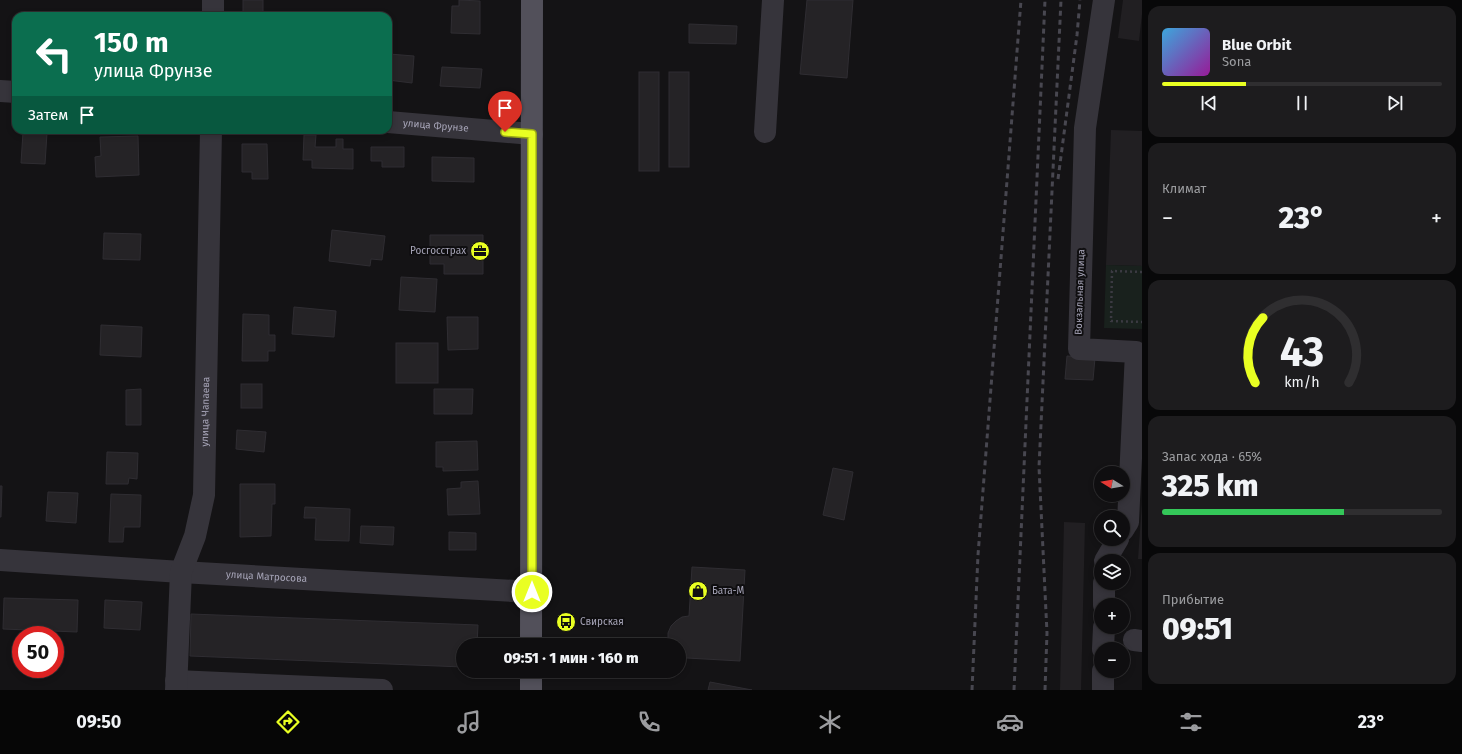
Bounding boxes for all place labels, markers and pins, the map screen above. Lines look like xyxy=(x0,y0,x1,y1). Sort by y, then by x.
pin xyxy=(488,91,522,132)
office icon: Росгосстрах xyxy=(469,240,491,262)
place label: Росгосстрах xyxy=(410,245,466,257)
shop icon: Бата-М xyxy=(687,580,709,602)
place label: Бата-М xyxy=(712,585,745,597)
bus stop icon: Свирская xyxy=(555,611,577,633)
place label: Свирская xyxy=(580,616,624,628)

